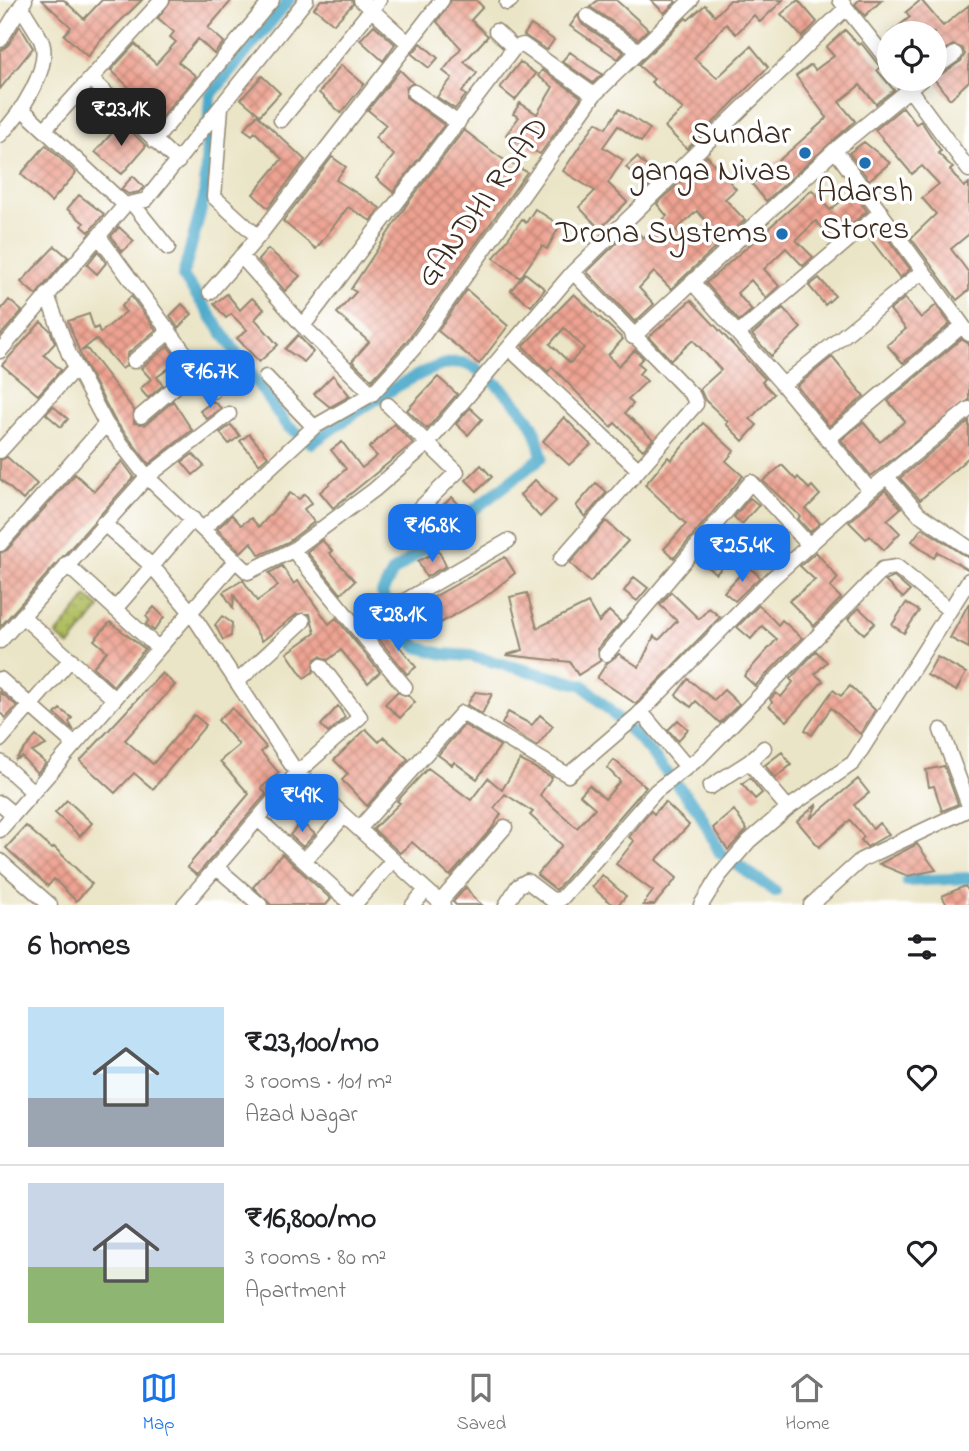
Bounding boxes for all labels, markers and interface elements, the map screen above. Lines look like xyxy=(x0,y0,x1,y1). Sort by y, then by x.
map controls xyxy=(877,21,947,91)
button: locate xyxy=(877,21,947,91)
pin: ₹23.1K xyxy=(64,88,178,148)
text: ₹23.1K xyxy=(92,94,150,127)
street label: GANDHI ROAD xyxy=(406,108,562,298)
place label: Sundar ganga Nivas xyxy=(630,112,791,196)
marker: Sundar ganga Nivas xyxy=(797,145,813,161)
marker: Adarsh Stores xyxy=(857,155,873,171)
place label: Adarsh Stores xyxy=(817,170,913,254)
place label: Drona Systems xyxy=(555,211,768,258)
marker: Drona Systems xyxy=(774,226,790,242)
pin: ₹16.7K xyxy=(153,350,267,410)
text: ₹16.7K xyxy=(182,356,238,389)
pin: ₹16.8K xyxy=(375,504,489,564)
text: ₹16.8K xyxy=(404,510,460,543)
pin: ₹25.4K xyxy=(685,524,799,584)
text: ₹25.4K xyxy=(710,530,774,563)
pin: ₹28.1K xyxy=(341,594,455,653)
text: ₹28.1K xyxy=(369,599,427,632)
pin: ₹49K xyxy=(261,774,343,834)
text: ₹49K xyxy=(281,780,323,813)
text: 6 homes xyxy=(28,925,131,969)
icon: filters xyxy=(903,928,941,966)
text: ₹23,100/mo xyxy=(245,1022,379,1066)
icon: home xyxy=(84,1035,168,1119)
icon: heart xyxy=(903,1058,941,1096)
text: 3 rooms · 101 m² xyxy=(245,1066,392,1099)
text: Azad Nagar xyxy=(245,1099,358,1132)
text: ₹16,800/mo xyxy=(245,1198,376,1242)
icon: home xyxy=(84,1211,168,1295)
icon: heart xyxy=(903,1234,941,1272)
text: 3 rooms · 80 m² xyxy=(245,1242,386,1275)
text: Apartment xyxy=(245,1275,346,1308)
tab: Map xyxy=(140,1369,178,1438)
tab: Saved xyxy=(457,1369,506,1438)
tab: Home xyxy=(785,1369,829,1438)

